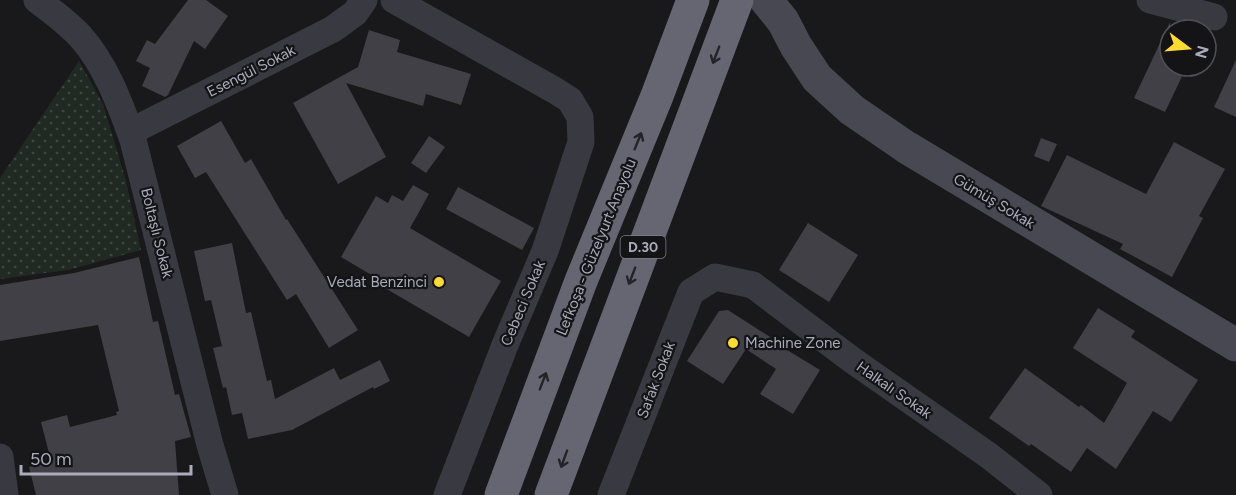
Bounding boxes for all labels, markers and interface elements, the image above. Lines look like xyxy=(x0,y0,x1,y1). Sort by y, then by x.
north arrow xyxy=(1158,18,1218,78)
street label: Esengül Sokak xyxy=(204,41,299,101)
text: N xyxy=(1191,43,1213,61)
one-way arrow xyxy=(710,45,721,64)
one-way arrow xyxy=(633,133,644,151)
street label: Lefkoşa - Güzelyurt Anayolu xyxy=(552,156,640,338)
street label: Gümüş Sokak xyxy=(950,170,1039,233)
street label: Boltaşlı Sokak xyxy=(137,186,177,280)
road number: D.30 xyxy=(620,236,666,258)
street label: Cebeci Sokak xyxy=(497,257,549,349)
one-way arrow xyxy=(626,266,637,285)
place label: Vedat Benzinci xyxy=(327,273,427,291)
marker: Vedat Benzinci xyxy=(432,275,446,289)
place label: Machine Zone xyxy=(745,334,840,352)
marker: Machine Zone xyxy=(726,336,740,350)
street label: Safak Sokak xyxy=(633,338,679,421)
street label: Halkalı Sokak xyxy=(853,358,936,423)
one-way arrow xyxy=(539,372,550,391)
scale bar xyxy=(21,438,190,476)
text: 50 m xyxy=(30,448,72,470)
one-way arrow xyxy=(558,449,569,468)

